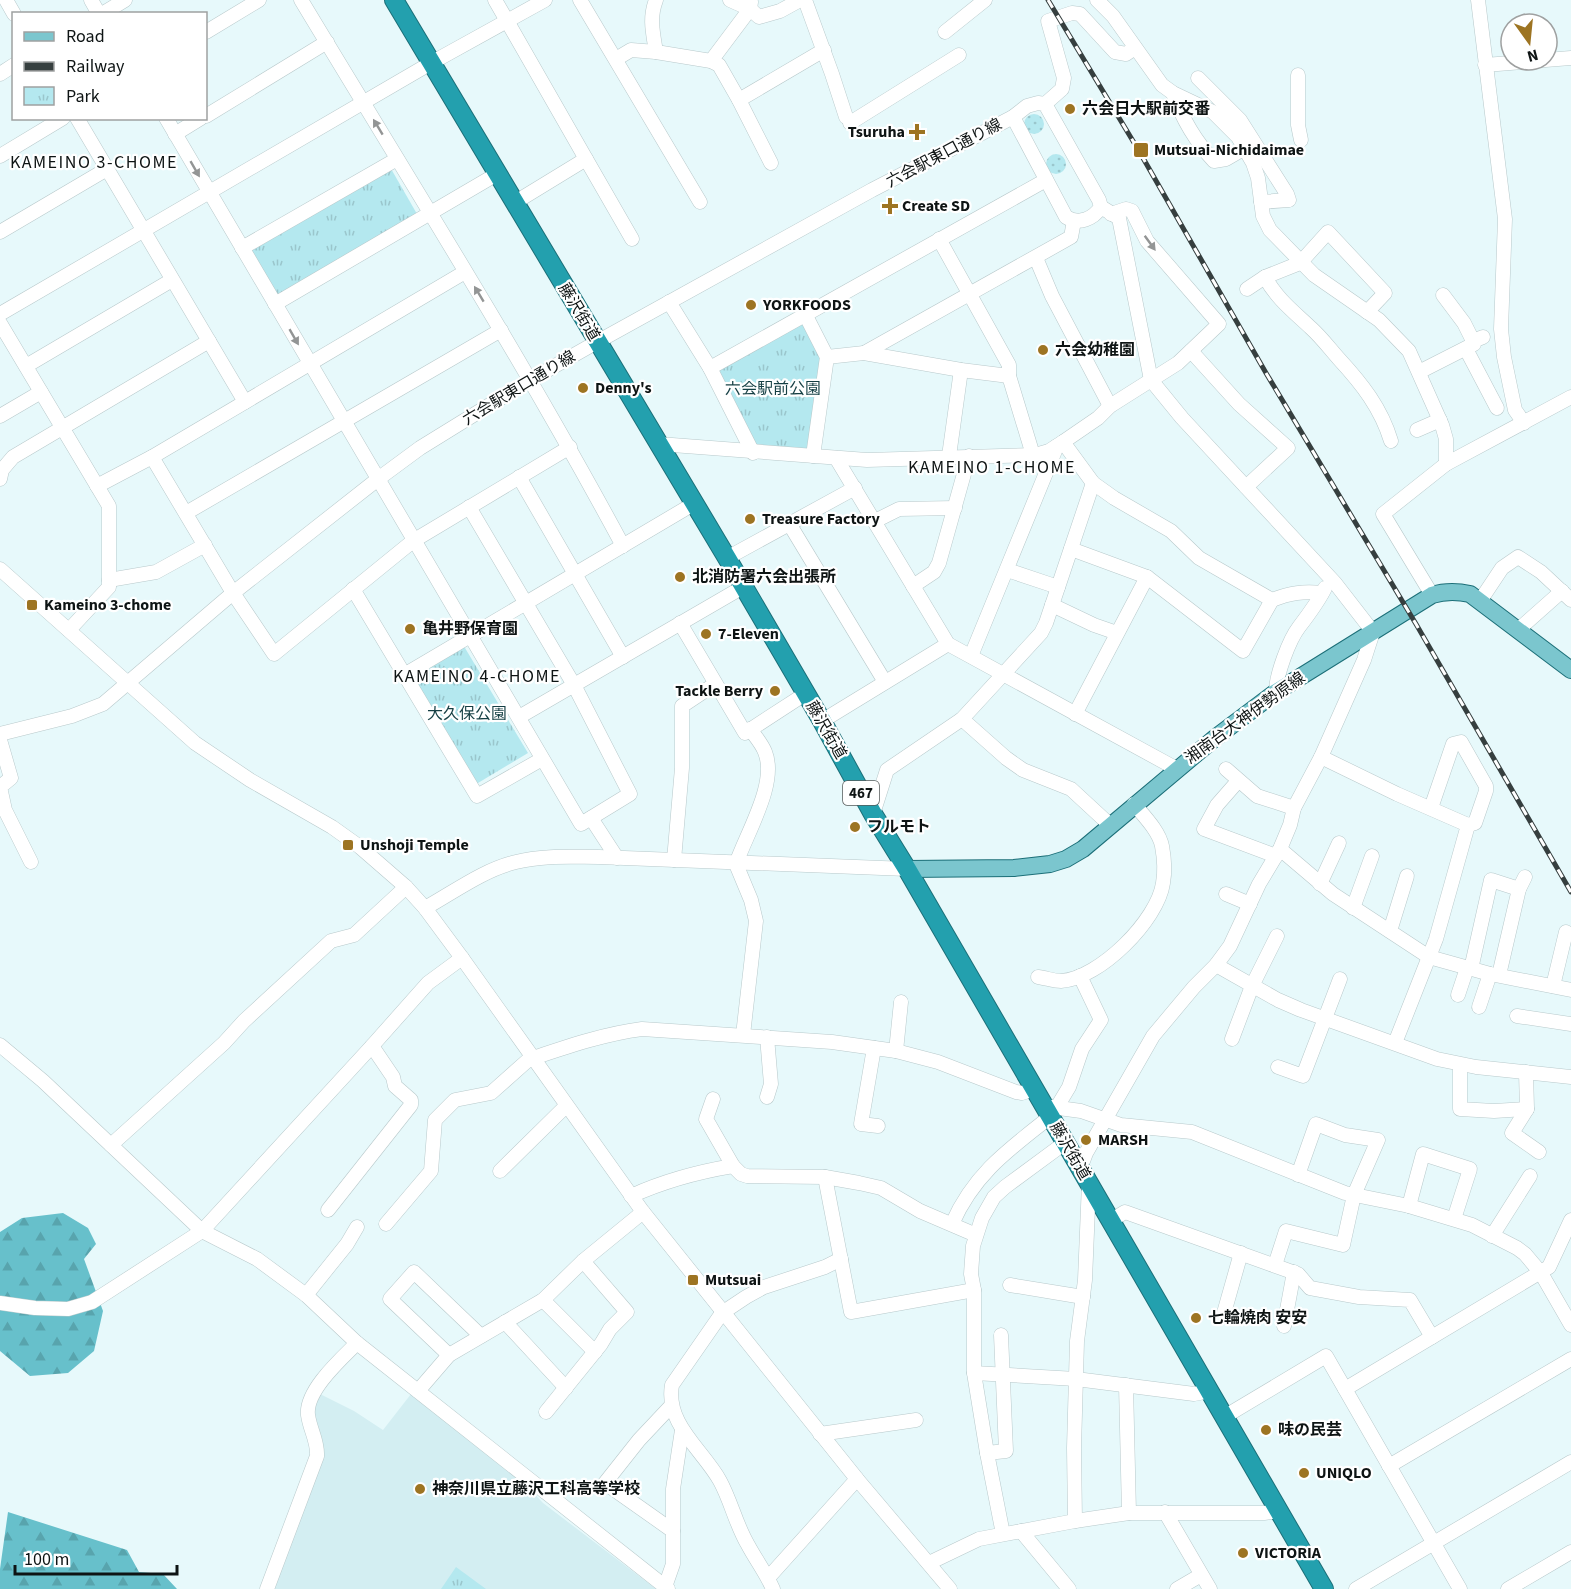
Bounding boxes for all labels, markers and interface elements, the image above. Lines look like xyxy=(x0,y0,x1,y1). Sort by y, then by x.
legend xyxy=(12,12,207,120)
north arrow xyxy=(1499,12,1559,72)
text: Road xyxy=(66,24,105,49)
text: N xyxy=(1525,44,1541,68)
text: Railway xyxy=(66,54,125,79)
text: Park xyxy=(66,84,100,109)
place label: 六会日大駅前交番 xyxy=(1082,98,1210,120)
marker: 六会日大駅前交番 xyxy=(1063,102,1077,116)
street label: 六会駅東口通り線 xyxy=(882,113,1006,193)
one-way arrow xyxy=(372,119,383,135)
place label: Tsuruha xyxy=(848,121,905,143)
marker: Tsuruha xyxy=(910,125,924,139)
place label: Mutsuai-Nichidaimae xyxy=(1154,139,1304,161)
marker: Mutsuai-Nichidaimae xyxy=(1132,141,1150,159)
district label: KAMEINO 3-CHOME xyxy=(10,150,178,175)
one-way arrow xyxy=(190,161,201,177)
place label: Create SD xyxy=(902,195,970,217)
marker: Create SD xyxy=(883,199,897,213)
one-way arrow xyxy=(1144,234,1156,250)
street label: 藤沢街道 xyxy=(553,279,605,345)
one-way arrow xyxy=(473,286,484,302)
place label: YORKFOODS xyxy=(762,294,851,316)
marker: YORKFOODS xyxy=(744,298,758,312)
one-way arrow xyxy=(289,329,300,345)
place label: 六会幼稚園 xyxy=(1055,339,1135,361)
marker: 六会幼稚園 xyxy=(1036,343,1050,357)
street label: 六会駅東口通り線 xyxy=(458,346,580,430)
place label: Denny's xyxy=(595,377,652,399)
park label: 六会駅前公園 xyxy=(725,378,821,400)
marker: Denny's xyxy=(576,381,590,395)
district label: KAMEINO 1-CHOME xyxy=(908,455,1076,480)
place label: Treasure Factory xyxy=(762,508,881,530)
marker: Treasure Factory xyxy=(743,512,757,526)
place label: 北消防署六会出張所 xyxy=(692,566,836,588)
marker: 北消防署六会出張所 xyxy=(673,570,687,584)
place label: Kameino 3-chome xyxy=(44,594,171,616)
marker: Kameino 3-chome xyxy=(25,598,39,612)
place label: 亀井野保育園 xyxy=(422,618,518,640)
marker: 亀井野保育園 xyxy=(403,622,417,636)
place label: 7-Eleven xyxy=(718,623,779,645)
marker: 7-Eleven xyxy=(699,627,713,641)
district label: KAMEINO 4-CHOME xyxy=(393,664,561,689)
street label: 湘南台大神伊勢原線 xyxy=(1180,667,1310,769)
place label: Tackle Berry xyxy=(675,680,764,702)
marker: Tackle Berry xyxy=(768,684,782,698)
street label: 藤沢街道 xyxy=(800,697,852,763)
park label: 大久保公園 xyxy=(427,703,507,725)
road number: 467 xyxy=(843,781,879,805)
place label: フルモト xyxy=(867,816,931,838)
marker: フルモト xyxy=(848,820,862,834)
place label: Unshoji Temple xyxy=(360,834,469,856)
marker: Unshoji Temple xyxy=(341,838,355,852)
street label: 藤沢街道 xyxy=(1044,1118,1096,1184)
place label: MARSH xyxy=(1098,1129,1149,1151)
marker: MARSH xyxy=(1079,1133,1093,1147)
place label: Mutsuai xyxy=(705,1269,761,1291)
marker: Mutsuai xyxy=(686,1273,700,1287)
place label: 七輪焼肉 安安 xyxy=(1208,1307,1307,1329)
marker: 七輪焼肉 安安 xyxy=(1189,1311,1203,1325)
place label: 味の民芸 xyxy=(1278,1419,1342,1441)
marker: 味の民芸 xyxy=(1259,1423,1273,1437)
place label: UNIQLO xyxy=(1316,1462,1372,1484)
marker: UNIQLO xyxy=(1297,1466,1311,1480)
place label: 神奈川県立藤沢工科高等学校 xyxy=(432,1478,640,1500)
marker: 神奈川県立藤沢工科高等学校 xyxy=(413,1482,427,1496)
scale bar xyxy=(15,1538,177,1576)
place label: VICTORIA xyxy=(1254,1542,1322,1564)
marker: VICTORIA xyxy=(1236,1546,1250,1560)
text: 100 m xyxy=(24,1547,69,1572)

